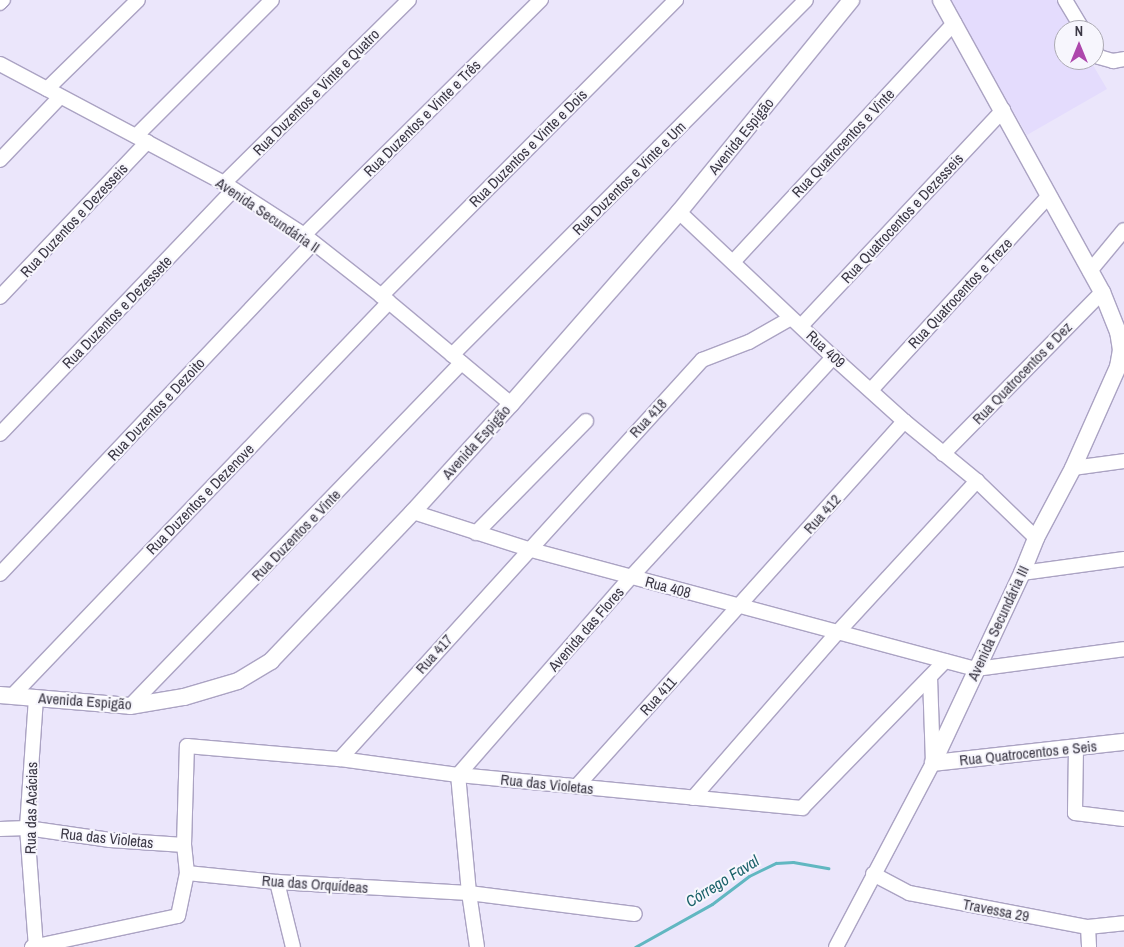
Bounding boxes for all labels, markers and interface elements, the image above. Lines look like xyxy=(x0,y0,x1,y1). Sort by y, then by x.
north arrow xyxy=(1054,20,1104,70)
text: N xyxy=(1075,22,1083,40)
street label: Rua Duzentos e Vinte e Quatro xyxy=(249,25,383,159)
street label: Rua Duzentos e Vinte e Três xyxy=(360,56,484,180)
street label: Rua Duzentos e Vinte e Dois xyxy=(465,85,591,211)
street label: Rua Quatrocentos e Vinte xyxy=(788,85,898,201)
street label: Avenida Espigão xyxy=(705,94,777,178)
street label: Rua Duzentos e Vinte e Um xyxy=(569,118,689,238)
street label: Rua Quatrocentos e Dezesseis xyxy=(837,149,967,287)
street label: Rua Duzentos e Dezesseis xyxy=(17,159,131,281)
street label: Avenida Secundária II xyxy=(213,174,323,256)
street label: Rua Quatrocentos e Treze xyxy=(904,234,1016,352)
street label: Rua Duzentos e Dezessete xyxy=(59,252,175,372)
street label: Rua Quatrocentos e Dez xyxy=(969,318,1075,428)
street label: Rua 409 xyxy=(803,327,849,371)
street label: Rua Duzentos e Dezoito xyxy=(104,354,208,464)
street label: Rua 418 xyxy=(626,395,670,441)
street label: Avenida Espigão xyxy=(438,401,514,483)
street label: Rua Duzentos e Dezenove xyxy=(142,440,258,558)
street label: Rua Duzentos e Vinte xyxy=(248,486,344,584)
street label: Rua 412 xyxy=(800,491,844,537)
street label: Avenida Secundária III xyxy=(963,563,1033,683)
street label: Rua 408 xyxy=(643,572,693,602)
street label: Avenida das Flores xyxy=(545,583,627,675)
street label: Rua 417 xyxy=(412,631,456,677)
street label: Rua 411 xyxy=(636,673,680,719)
street label: Avenida Espigão xyxy=(38,689,132,713)
street label: Rua Quatrocentos e Seis xyxy=(958,737,1098,769)
street label: Rua das Acácias xyxy=(21,761,41,855)
street label: Rua das Violetas xyxy=(500,770,594,798)
street label: Rua das Violetas xyxy=(60,824,154,852)
water label: Córrego Faval xyxy=(682,851,762,911)
street label: Rua das Orquídeas xyxy=(261,871,369,897)
street label: Travessa 29 xyxy=(961,895,1031,925)

